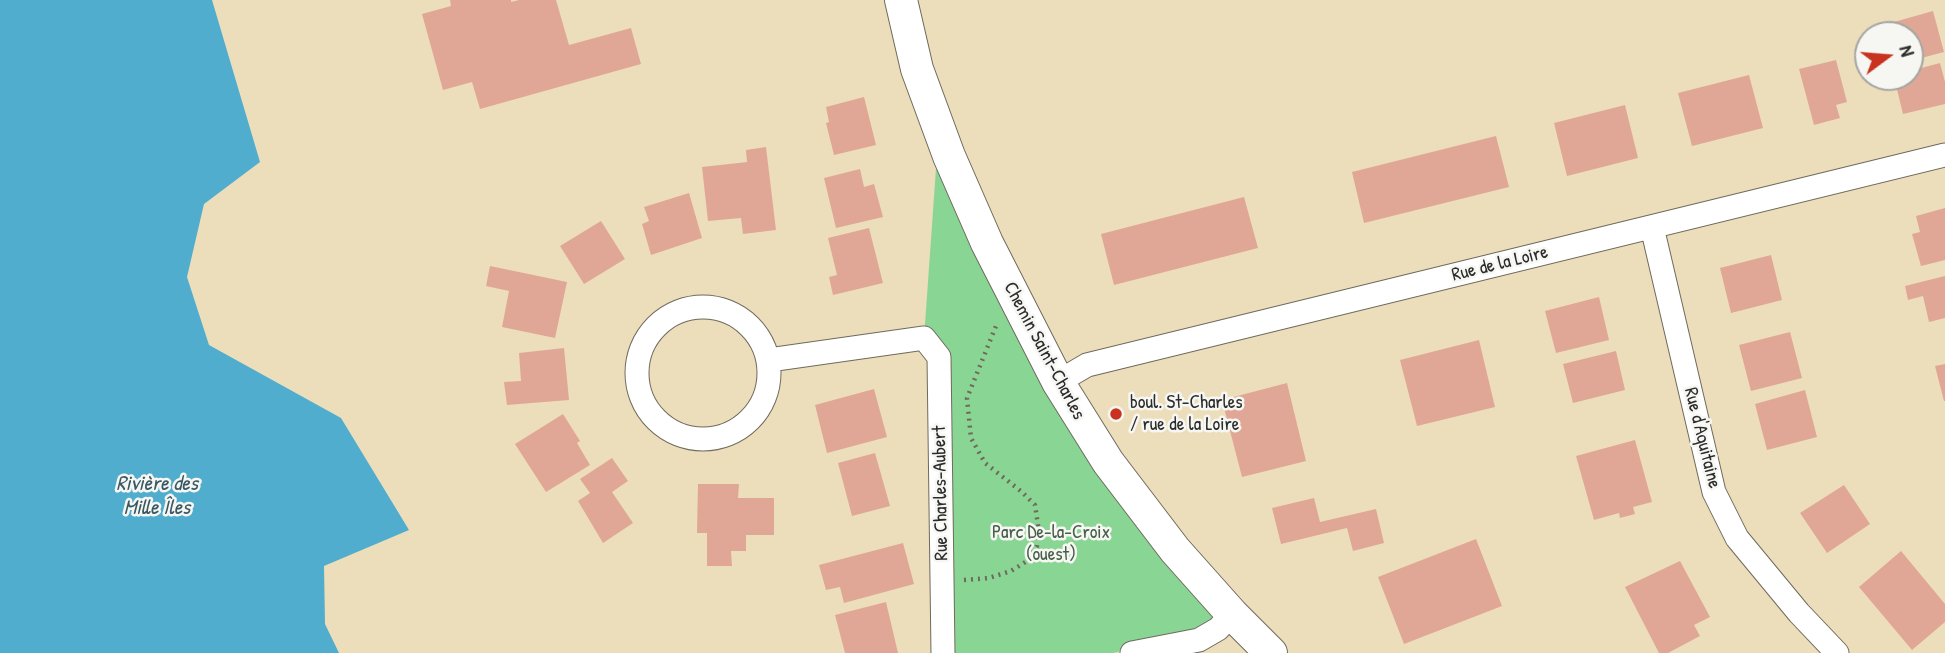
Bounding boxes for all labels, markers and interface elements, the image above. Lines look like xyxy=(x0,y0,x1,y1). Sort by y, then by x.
north arrow xyxy=(1854,21,1924,91)
text: N xyxy=(1893,42,1921,59)
street label: Rue de la Loire xyxy=(1450,241,1550,287)
street label: Chemin Saint-Charles xyxy=(998,278,1090,424)
street label: Rue d'Aquitaine xyxy=(1678,385,1726,491)
place label: boul. St-Charles / rue de la Loire xyxy=(1130,392,1243,436)
marker: boul. St-Charles / rue de la Loire xyxy=(1108,406,1124,422)
street label: Rue Charles-Aubert xyxy=(928,425,954,561)
water label: Rivière des Mille Îles xyxy=(116,471,198,521)
park label: Parc De-la-Croix (ouest) xyxy=(992,522,1110,566)

